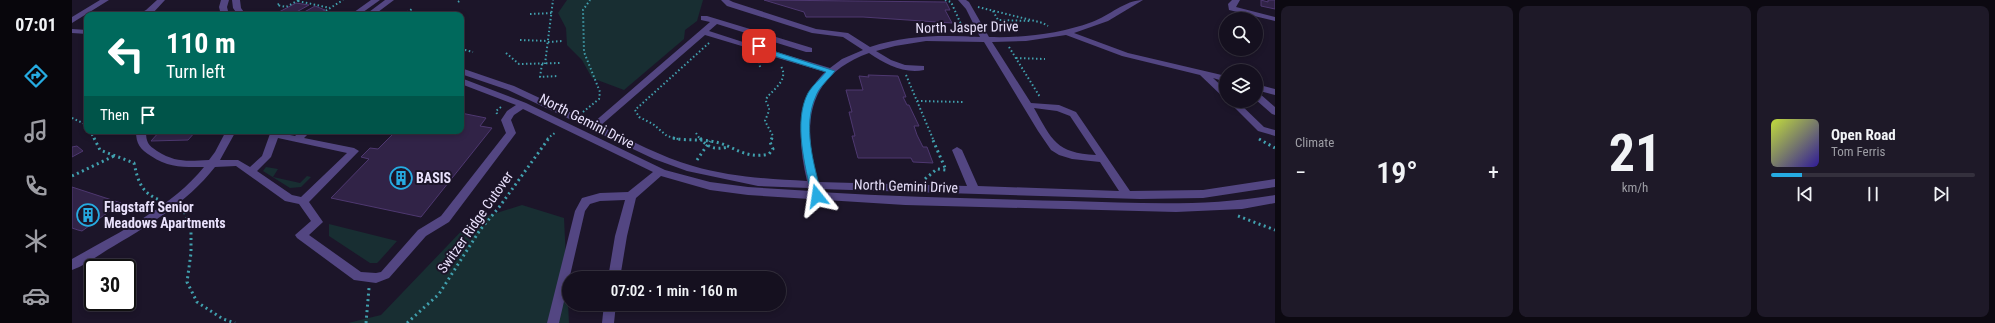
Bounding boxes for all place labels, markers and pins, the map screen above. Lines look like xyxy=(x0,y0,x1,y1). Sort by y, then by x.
pin xyxy=(742,29,776,63)
building icon: BASIS xyxy=(388,165,414,191)
place label: BASIS xyxy=(416,170,452,186)
place label: Flagstaff Senior Meadows Apartments xyxy=(104,199,226,231)
building icon: Flagstaff Senior Meadows Apartments xyxy=(75,202,101,228)

